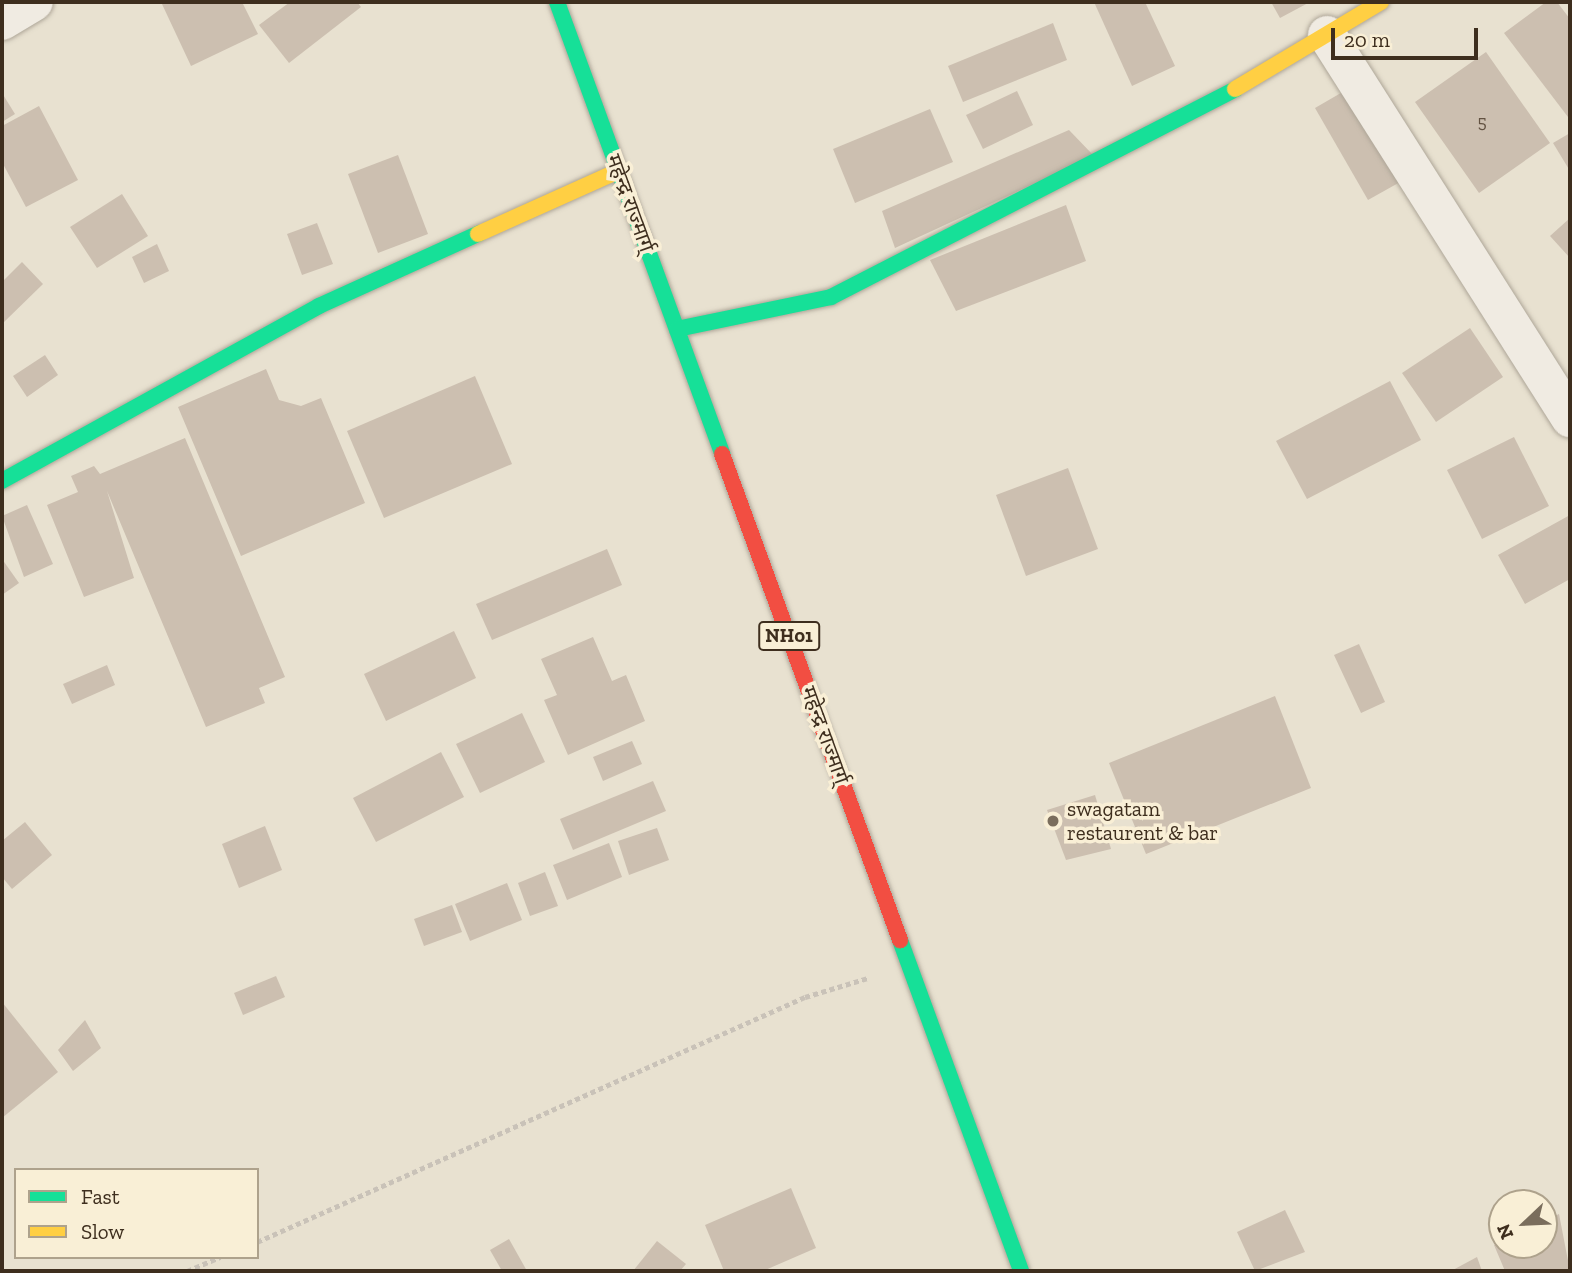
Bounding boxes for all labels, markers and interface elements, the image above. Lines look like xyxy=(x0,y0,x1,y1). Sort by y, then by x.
scale bar xyxy=(1334,14,1481,58)
text: 20 m xyxy=(1344,27,1390,52)
house number: 5 xyxy=(1477,111,1487,133)
street label: महेन्द्र राज्मार्ग् xyxy=(601,151,659,255)
road number: NH01 xyxy=(758,621,820,652)
street label: महेन्द्र राज्मार्ग् xyxy=(796,683,854,787)
place label: swagatam restaurent & bar xyxy=(1067,796,1218,846)
marker: swagatam restaurent & bar xyxy=(1045,813,1061,829)
legend xyxy=(14,1168,259,1259)
text: Fast xyxy=(81,1184,120,1209)
north arrow xyxy=(1488,1189,1558,1259)
text: Slow xyxy=(81,1219,124,1244)
text: N xyxy=(1492,1220,1518,1243)

